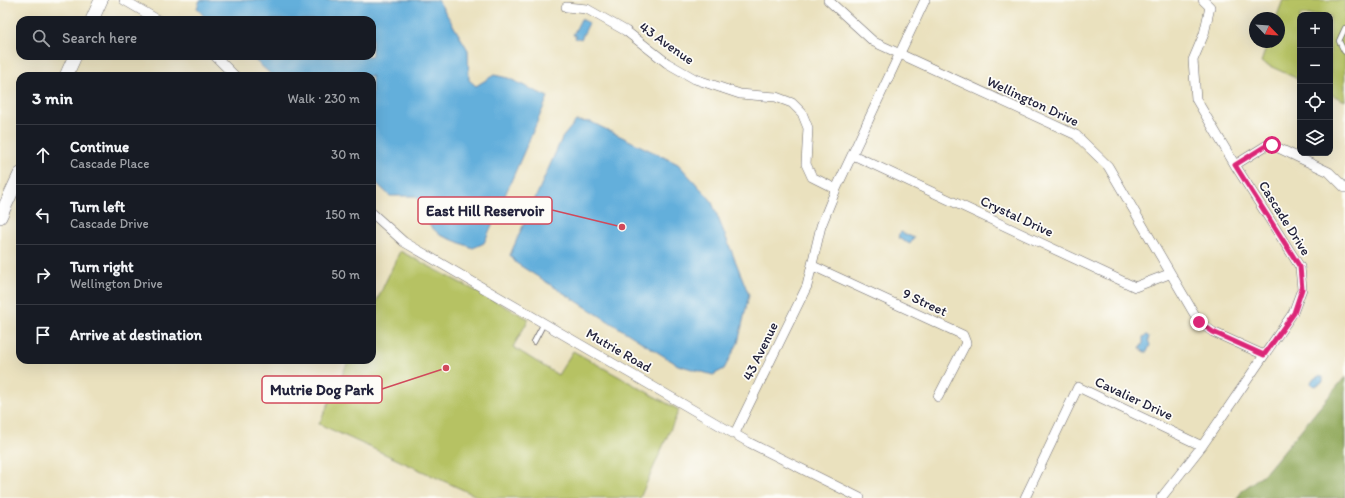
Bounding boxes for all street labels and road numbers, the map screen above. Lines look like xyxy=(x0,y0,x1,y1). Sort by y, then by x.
street label: 43 Avenue xyxy=(636,18,698,69)
street label: Wellington Drive xyxy=(984,73,1082,130)
street label: Cascade Drive xyxy=(1255,178,1314,259)
street label: Crystal Drive xyxy=(978,192,1056,241)
street label: 9 Street xyxy=(900,285,950,320)
street label: 43 Avenue xyxy=(739,319,782,383)
street label: Mutrie Road xyxy=(583,325,655,376)
street label: Cavalier Drive xyxy=(1092,373,1176,424)

